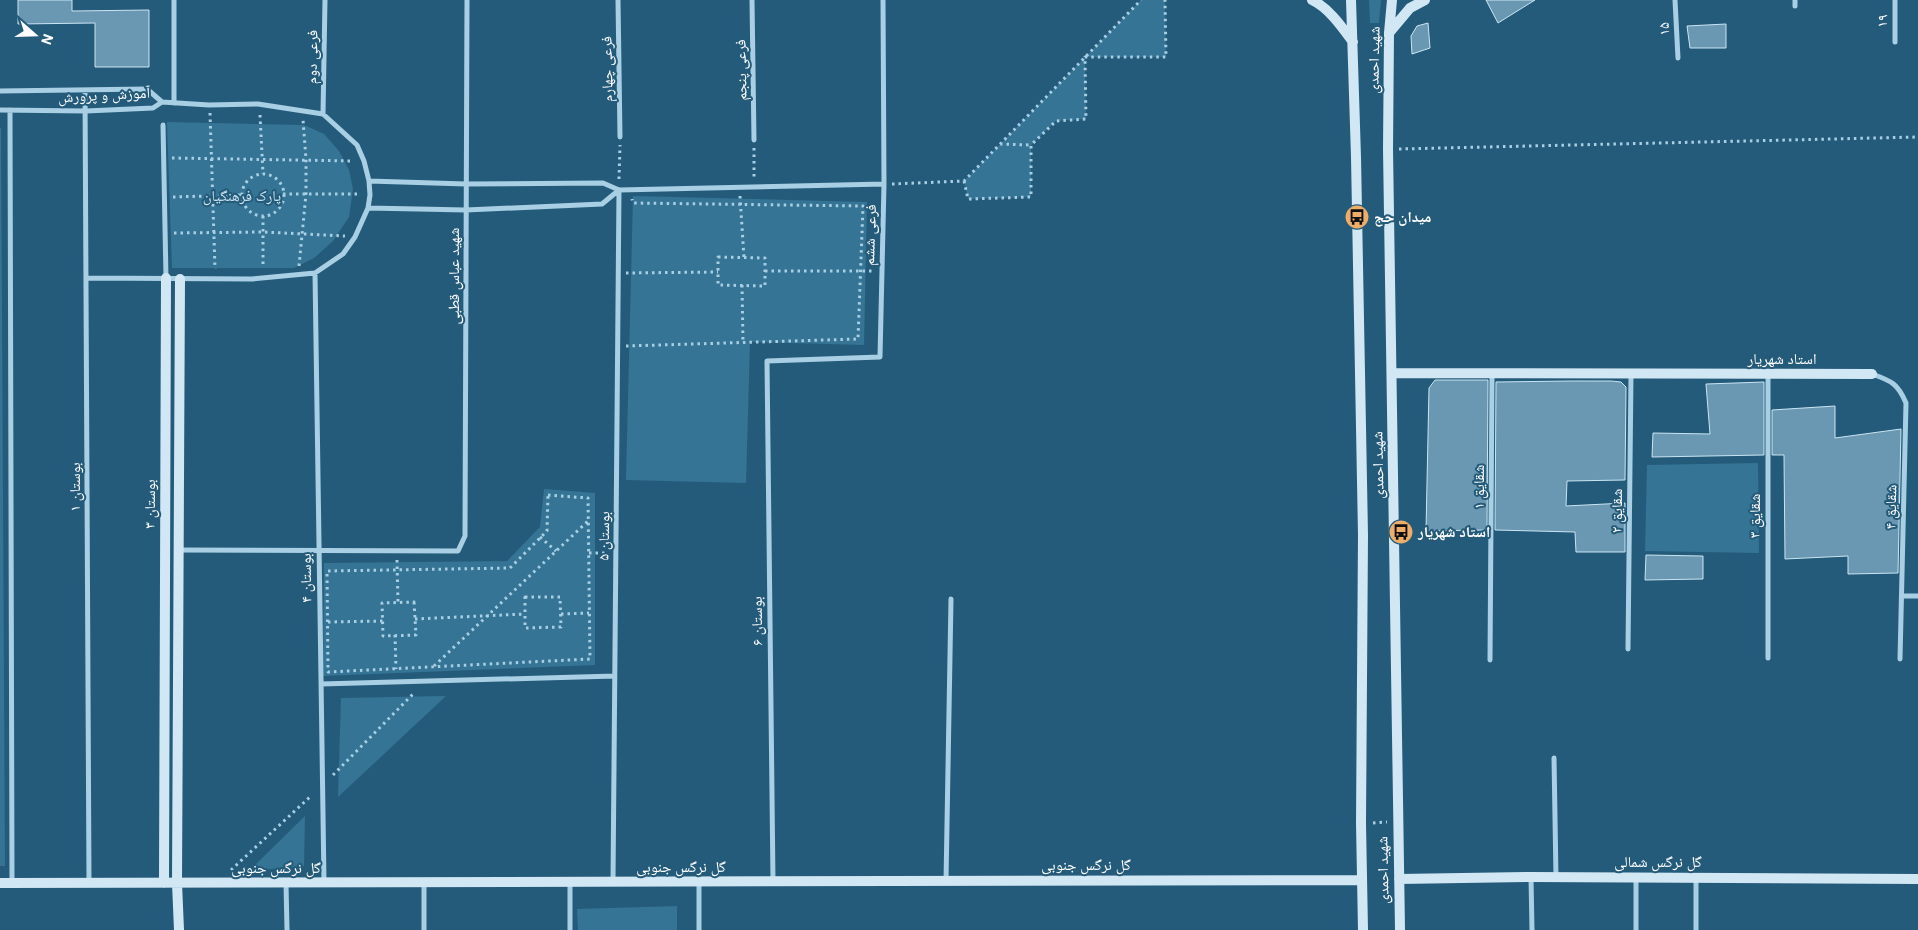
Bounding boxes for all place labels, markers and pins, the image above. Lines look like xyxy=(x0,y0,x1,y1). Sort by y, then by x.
bus stop icon: میدان حج xyxy=(1344,204,1370,230)
place label: میدان حج xyxy=(1374,208,1431,227)
bus stop icon: استاد شهریار xyxy=(1388,519,1414,545)
place label: استاد شهریار xyxy=(1417,523,1490,541)

